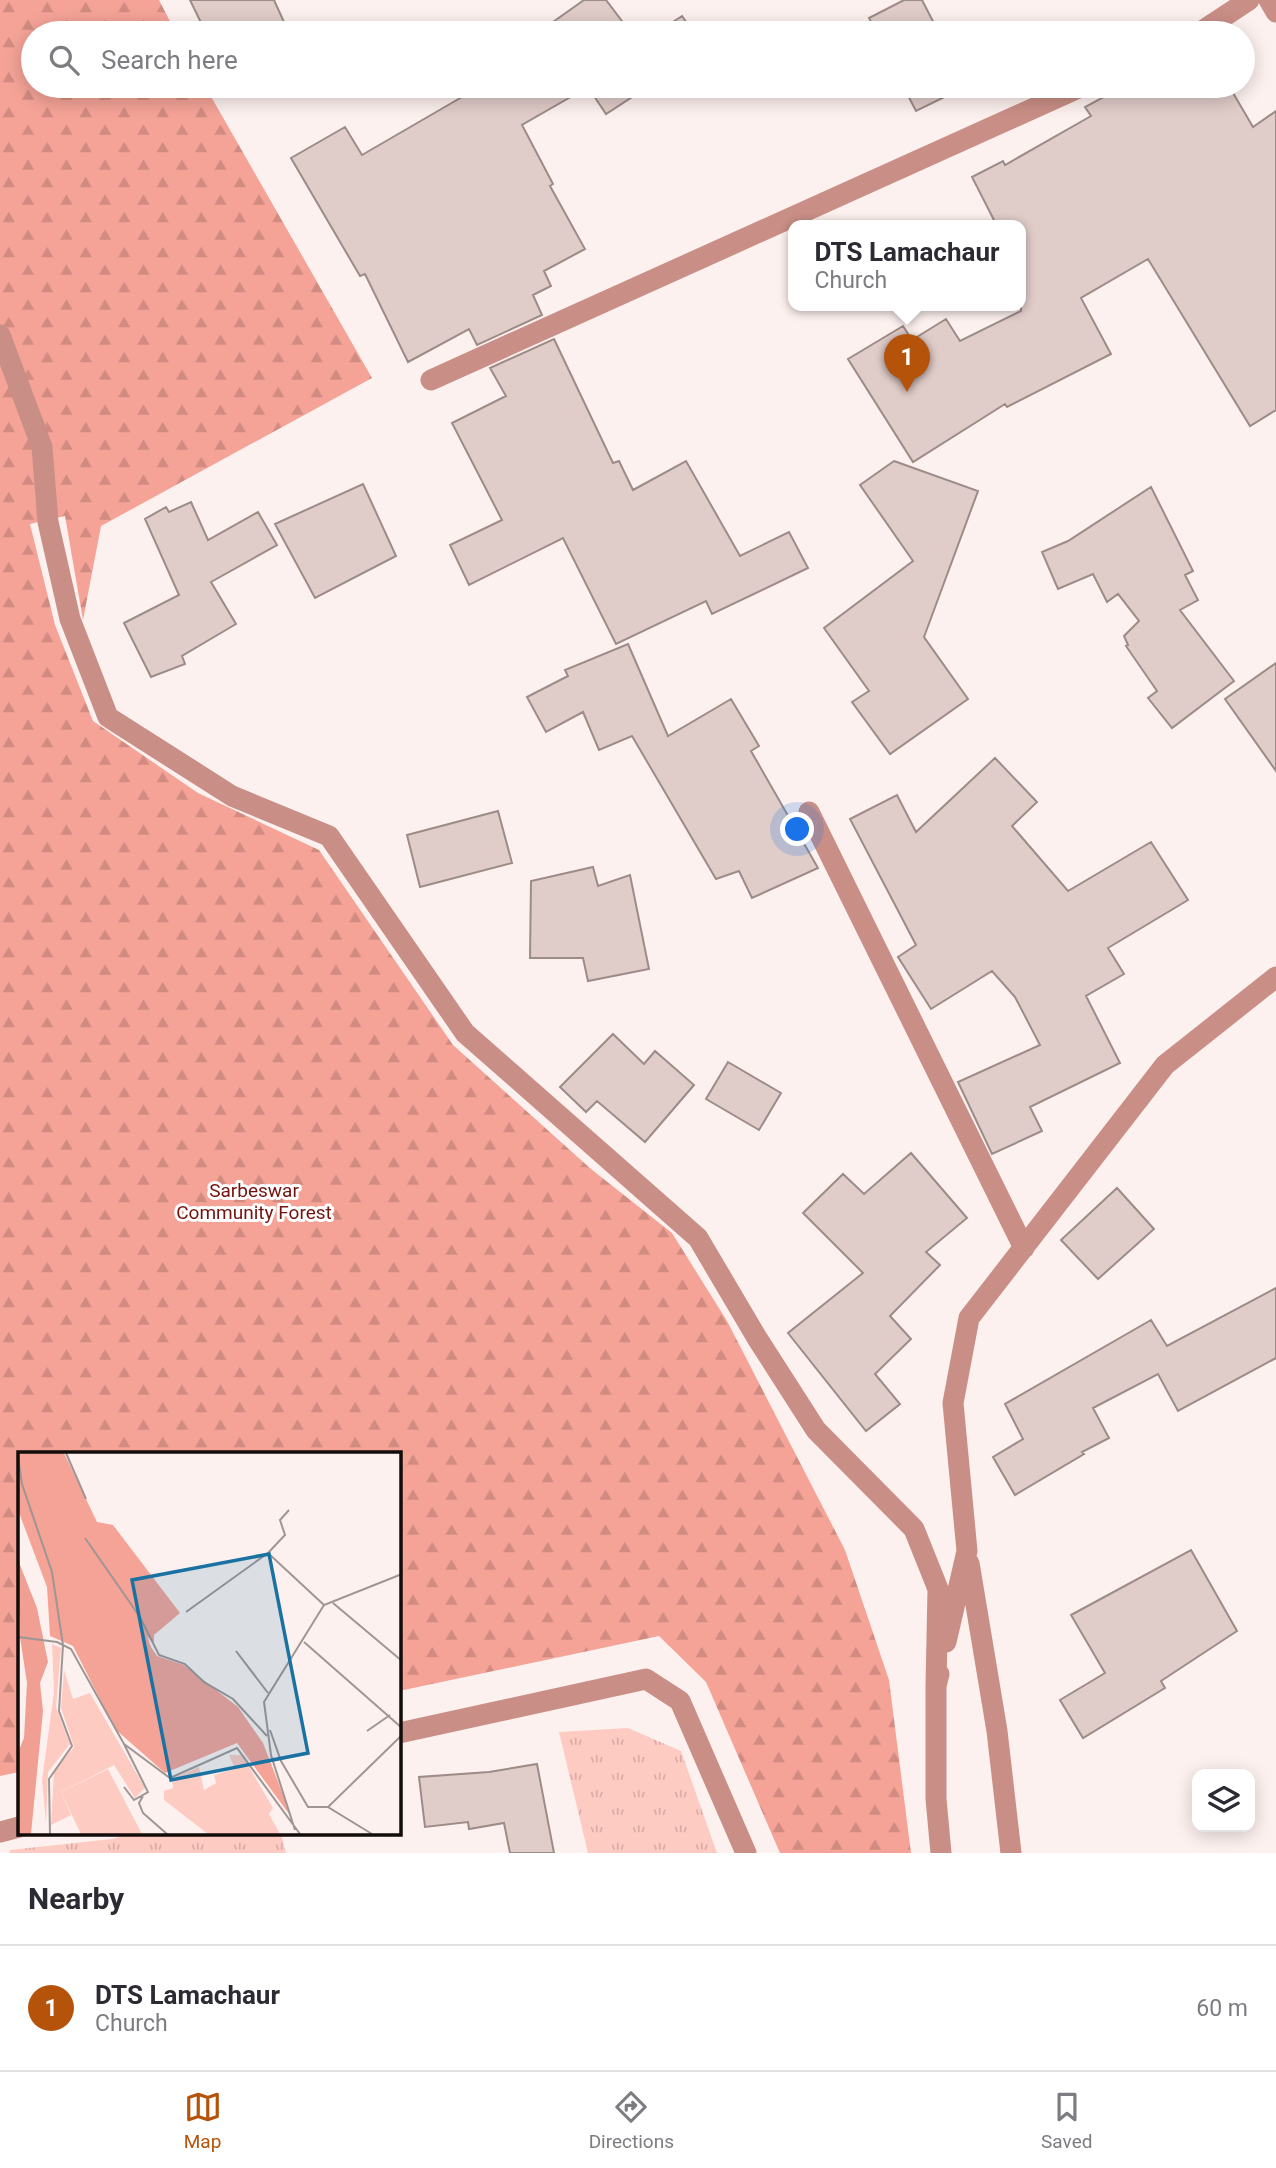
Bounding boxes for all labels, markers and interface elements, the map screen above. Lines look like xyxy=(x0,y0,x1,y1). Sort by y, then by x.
search box xyxy=(21,21,1255,98)
icon: search xyxy=(45,41,83,79)
text: Search here xyxy=(101,45,238,75)
popup xyxy=(788,220,1026,311)
text: DTS Lamachaur xyxy=(815,237,999,267)
text: Church xyxy=(815,267,887,294)
pin: 1 xyxy=(884,334,930,392)
your location xyxy=(780,812,814,846)
park label: Sarbeswar Community Forest xyxy=(176,1179,332,1224)
inset map xyxy=(18,1452,401,1836)
map controls xyxy=(1192,1769,1255,1832)
button: layers xyxy=(1192,1769,1255,1832)
text: Nearby xyxy=(28,1881,124,1916)
text: DTS Lamachaur xyxy=(95,1980,280,2010)
text: 1 xyxy=(44,1995,58,2022)
text: 60 m xyxy=(1196,1995,1248,2022)
text: Church xyxy=(95,2010,168,2037)
tab: Map xyxy=(184,2088,222,2153)
tab: Directions xyxy=(589,2088,674,2153)
tab: Saved xyxy=(1041,2088,1092,2153)

